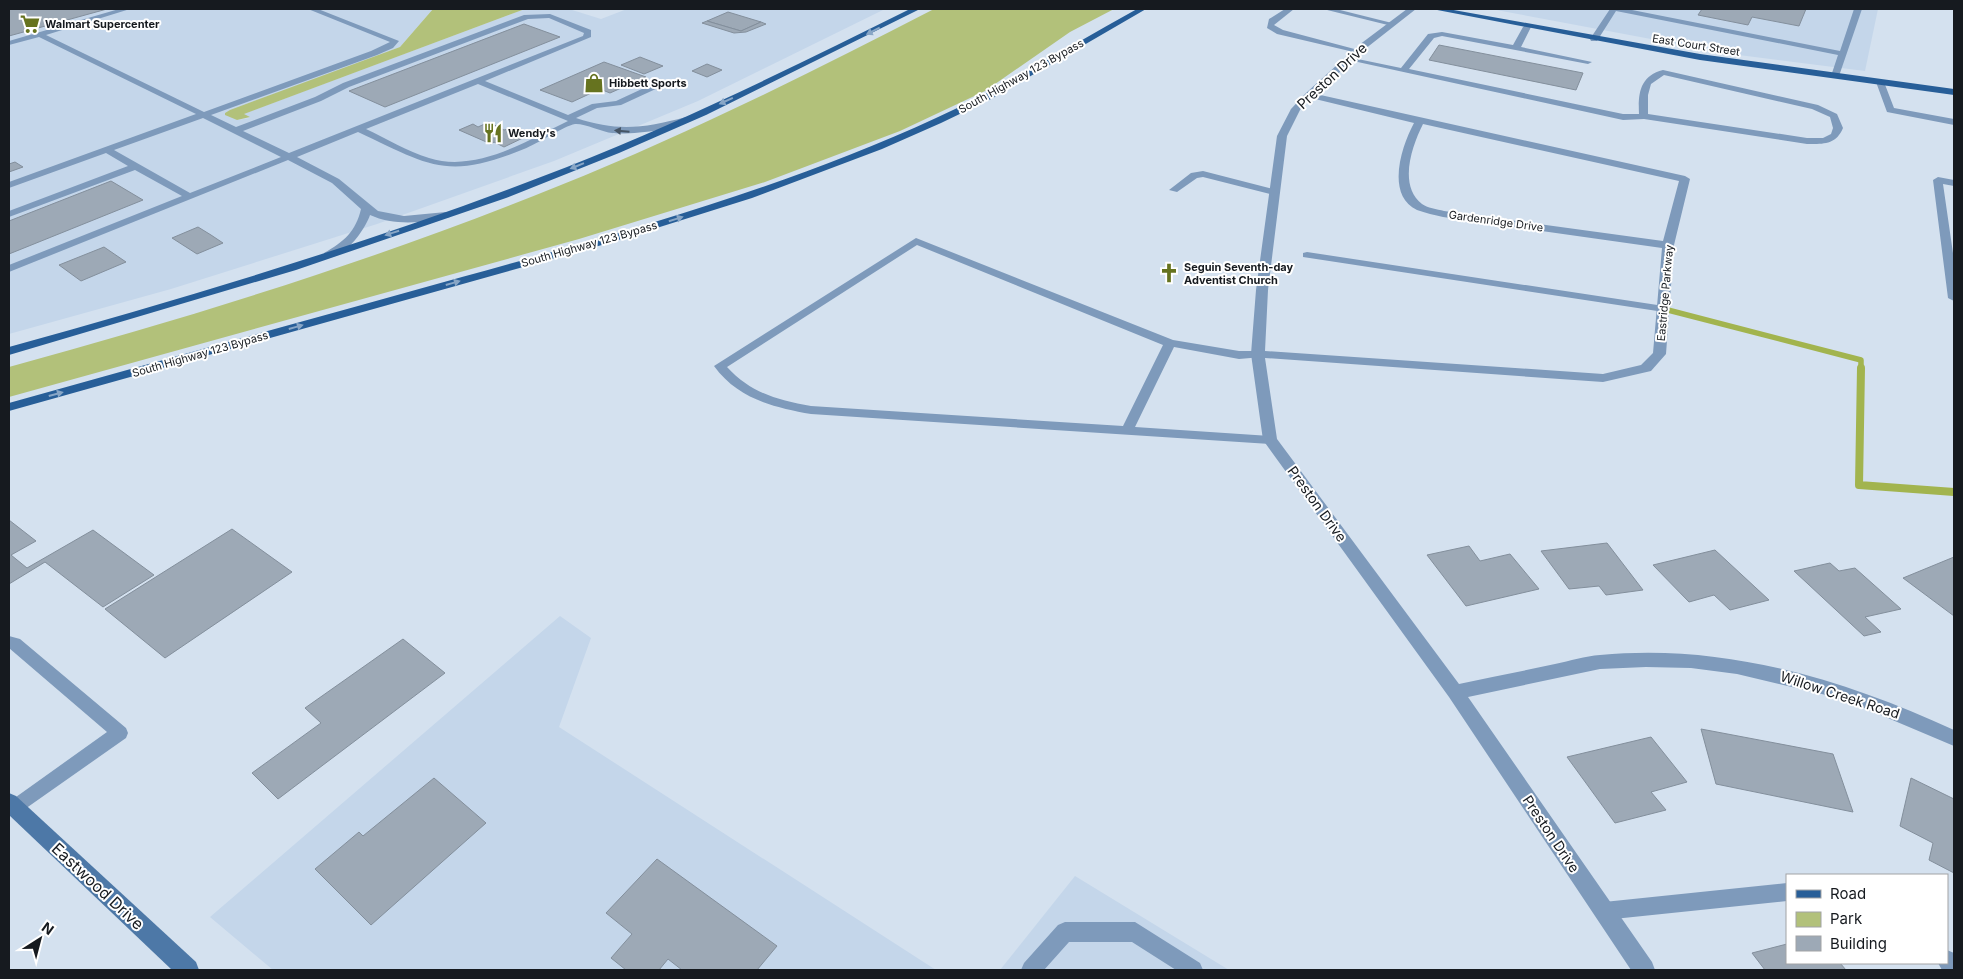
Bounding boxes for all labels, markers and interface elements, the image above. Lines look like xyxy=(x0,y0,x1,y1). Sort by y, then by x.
supermarket icon: Walmart Supercenter xyxy=(19,13,41,35)
place label: Walmart Supercenter xyxy=(45,17,160,31)
one-way arrow xyxy=(865,27,880,35)
street label: East Court Street xyxy=(1651,31,1741,59)
street label: South Highway 123 Bypass xyxy=(956,36,1086,116)
street label: Preston Drive xyxy=(1293,39,1370,112)
shop icon: Hibbett Sports xyxy=(583,72,605,94)
place label: Hibbett Sports xyxy=(609,76,687,90)
one-way arrow xyxy=(719,98,733,106)
restaurant icon: Wendy's xyxy=(482,122,504,144)
place label: Wendy's xyxy=(508,126,556,140)
one-way arrow xyxy=(613,126,629,134)
one-way arrow xyxy=(570,163,584,171)
street label: Gardenridge Drive xyxy=(1448,207,1544,235)
one-way arrow xyxy=(669,214,684,222)
street label: South Highway 123 Bypass xyxy=(519,218,659,270)
one-way arrow xyxy=(384,230,399,238)
street label: Eastridge Parkway xyxy=(1654,244,1676,342)
place label: Seguin Seventh-day Adventist Church xyxy=(1184,260,1294,287)
church icon: Seguin Seventh-day Adventist Church xyxy=(1158,262,1180,284)
one-way arrow xyxy=(445,278,460,286)
one-way arrow xyxy=(289,322,304,330)
street label: South Highway 123 Bypass xyxy=(130,328,270,380)
one-way arrow xyxy=(48,390,63,398)
street label: Preston Drive xyxy=(1284,463,1351,545)
street label: Willow Creek Road xyxy=(1778,667,1902,722)
street label: Preston Drive xyxy=(1519,792,1583,876)
street label: Eastwood Drive xyxy=(48,838,148,934)
legend xyxy=(1786,874,1948,964)
text: Road xyxy=(1830,884,1866,903)
text: Park xyxy=(1830,909,1863,928)
north arrow xyxy=(15,914,65,964)
text: N xyxy=(39,918,57,938)
text: Building xyxy=(1830,934,1887,953)

